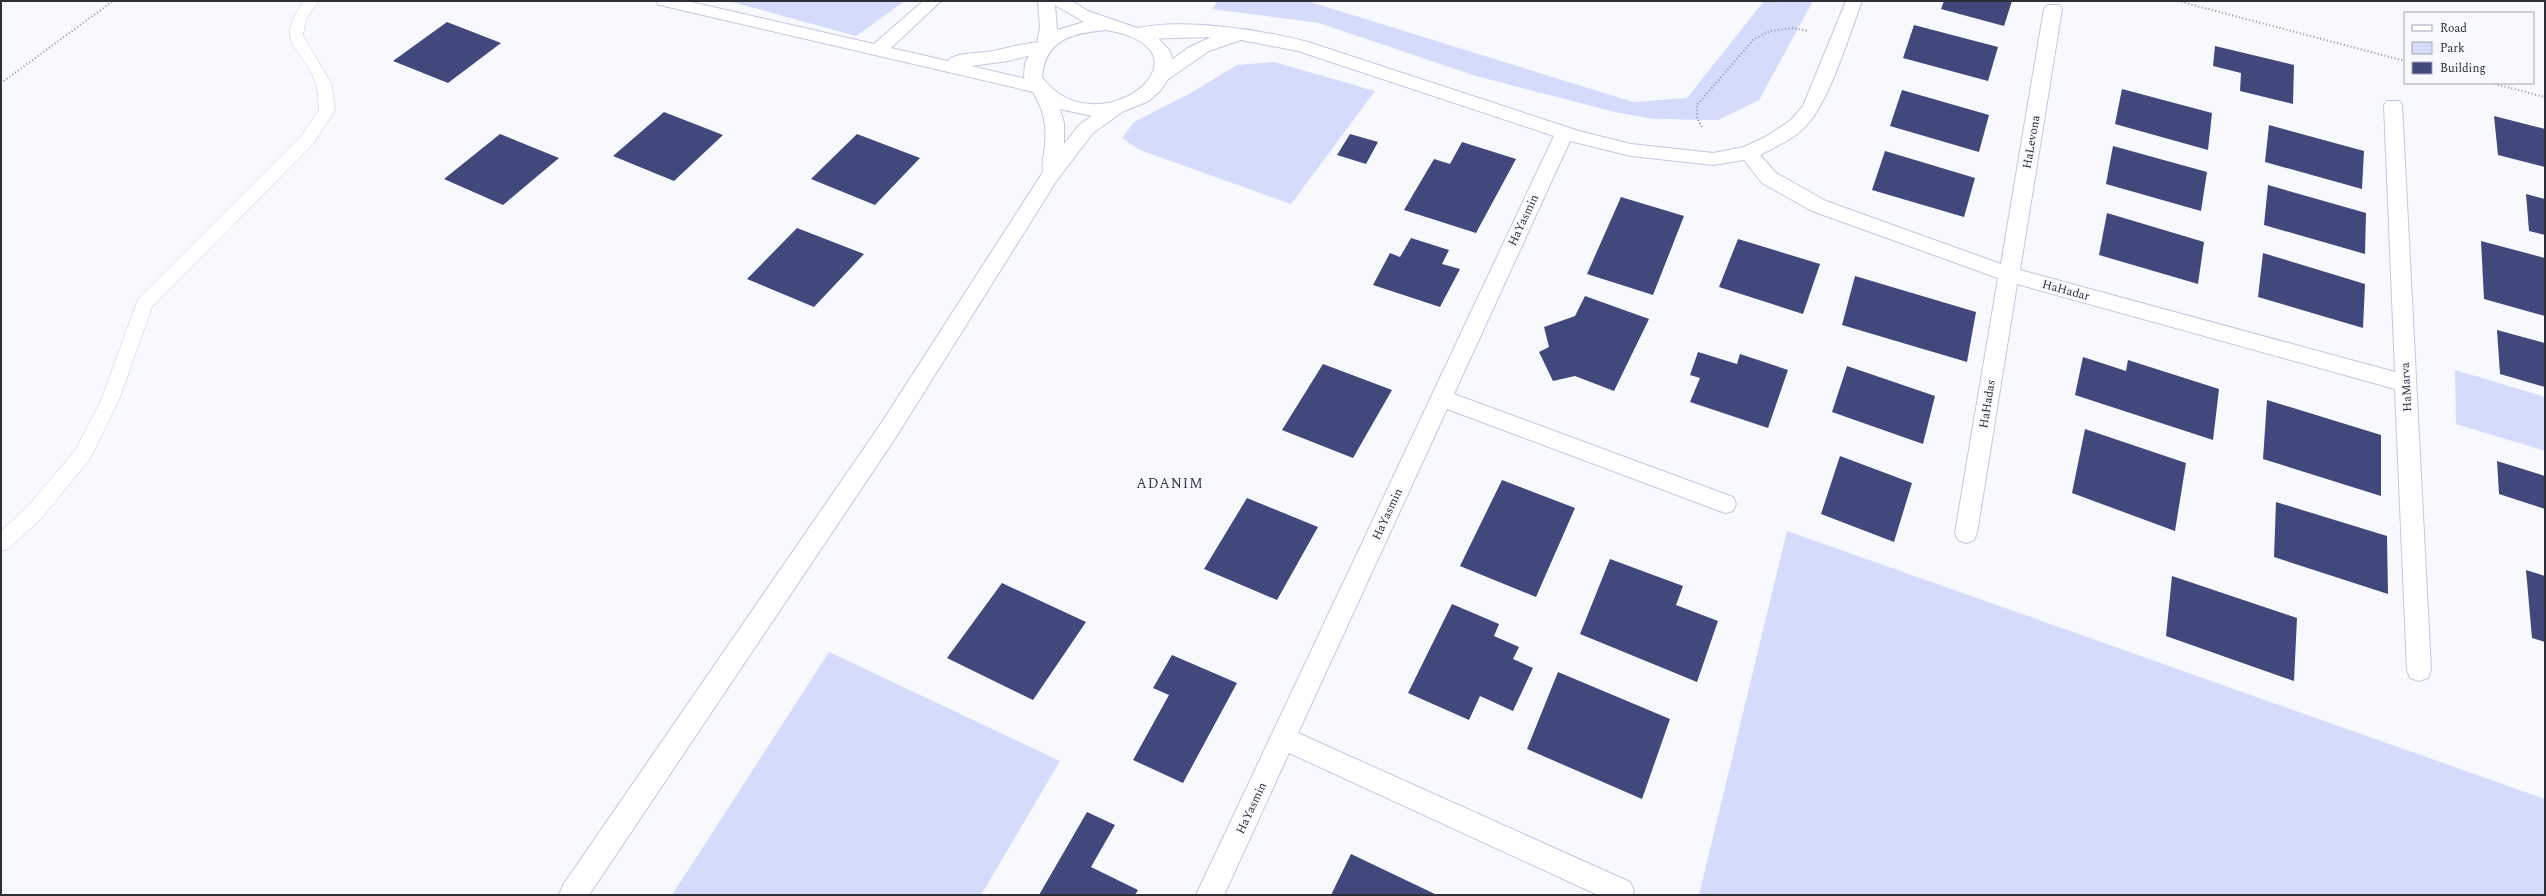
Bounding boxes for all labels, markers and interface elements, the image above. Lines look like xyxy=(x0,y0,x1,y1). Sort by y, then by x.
legend xyxy=(2404,12,2534,84)
text: Road xyxy=(2440,19,2467,38)
text: Park xyxy=(2440,39,2465,58)
text: Building xyxy=(2440,59,2486,78)
street label: HaLevona xyxy=(2017,114,2046,170)
street label: HaYasmin xyxy=(1503,191,1544,249)
street label: HaHadar xyxy=(2040,275,2092,306)
street label: HaMarva xyxy=(2396,362,2417,412)
street label: HaHadas xyxy=(1974,378,2001,430)
district label: ADANIM xyxy=(1136,473,1204,494)
street label: HaYasmin xyxy=(1367,485,1408,543)
street label: HaYasmin xyxy=(1231,779,1272,837)

